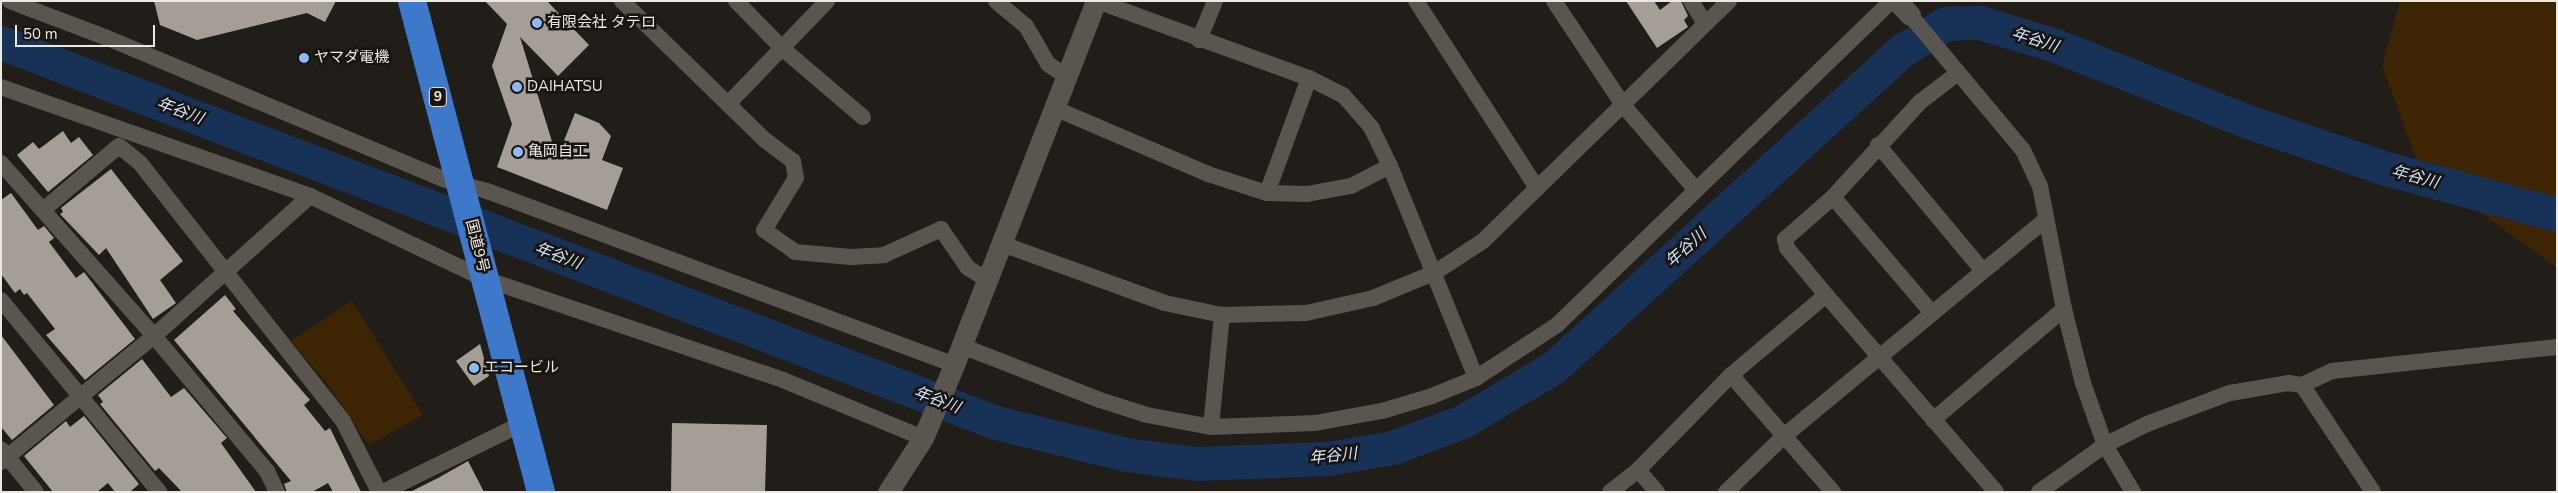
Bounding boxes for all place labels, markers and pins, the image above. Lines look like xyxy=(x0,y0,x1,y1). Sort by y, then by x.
place label: 有限会社 タテロ xyxy=(547,14,656,32)
marker: 有限会社 タテロ xyxy=(531,17,543,29)
place label: ヤマダ電機 xyxy=(314,49,389,67)
marker: ヤマダ電機 xyxy=(298,52,310,64)
place label: DAIHATSU xyxy=(527,78,603,96)
marker: DAIHATSU xyxy=(511,81,523,93)
place label: 亀岡自工 xyxy=(528,143,588,161)
marker: 亀岡自工 xyxy=(512,146,524,158)
place label: エコービル xyxy=(484,359,559,377)
marker: エコービル xyxy=(468,362,480,374)

